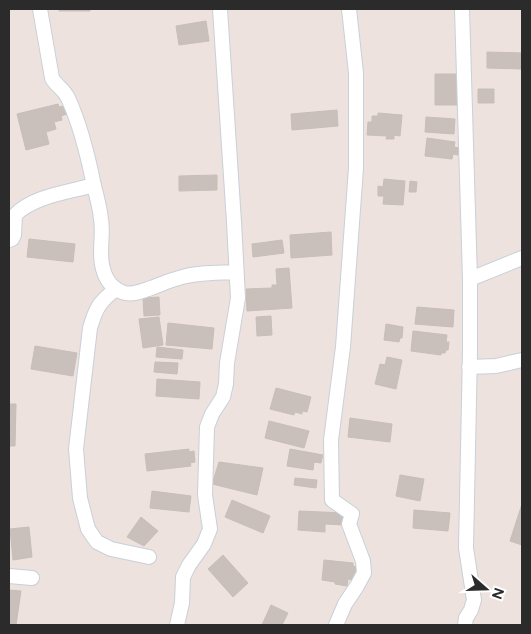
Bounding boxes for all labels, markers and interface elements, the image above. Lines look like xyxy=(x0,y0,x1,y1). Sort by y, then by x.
north arrow xyxy=(461,564,511,614)
text: N xyxy=(488,585,508,601)

